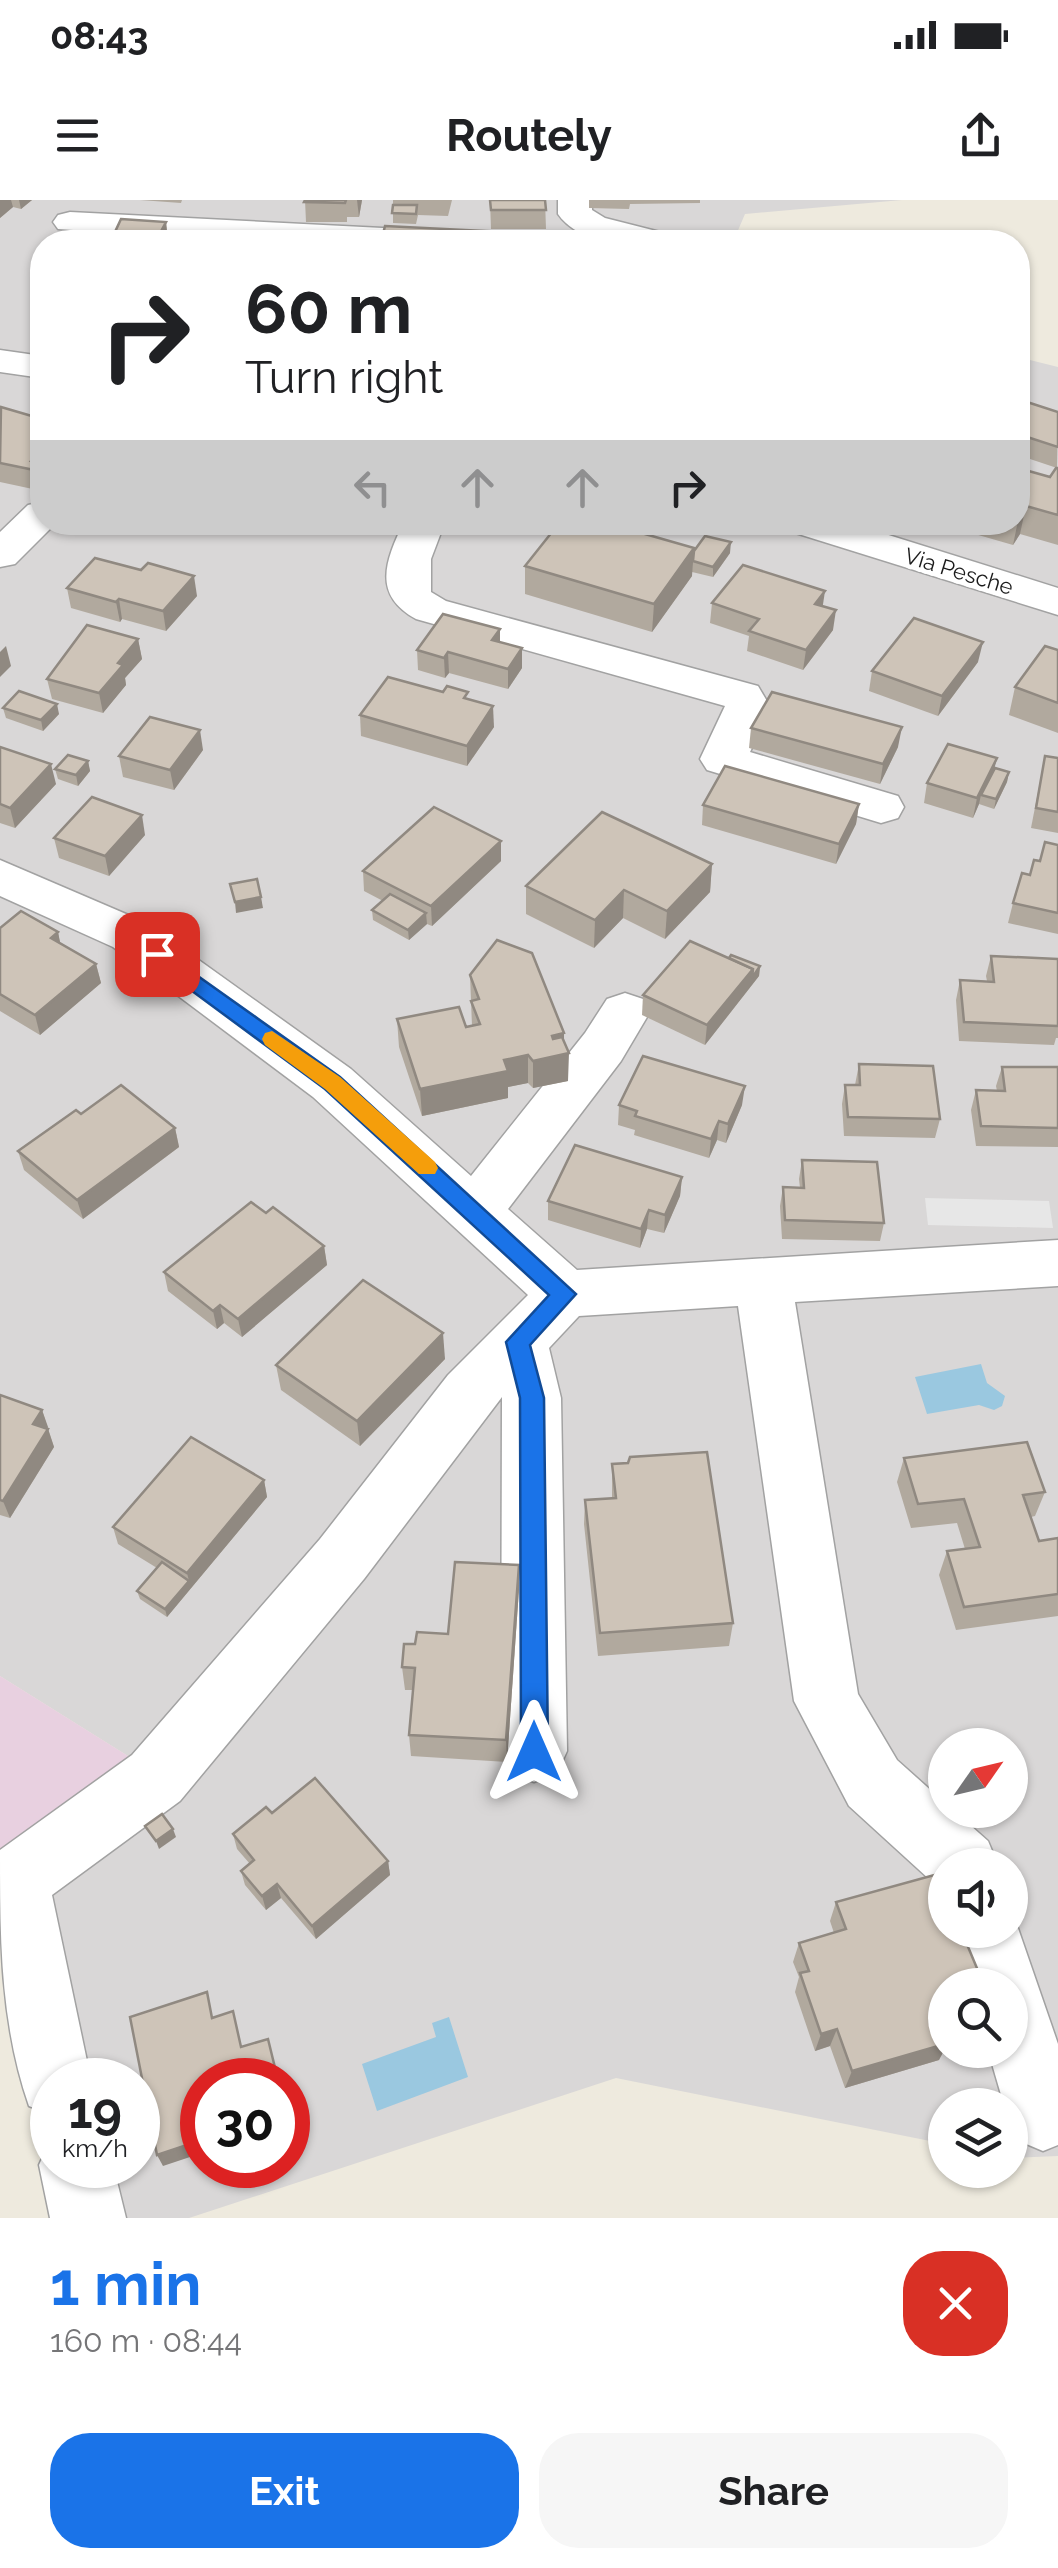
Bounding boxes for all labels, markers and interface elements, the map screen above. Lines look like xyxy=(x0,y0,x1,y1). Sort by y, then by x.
text: 08:43 xyxy=(50,13,149,58)
icon: menu xyxy=(50,108,105,163)
icon: share xyxy=(953,108,1008,163)
text: Routely xyxy=(446,109,612,162)
text: 60 m xyxy=(245,267,412,349)
icon: right xyxy=(80,270,210,400)
text: Turn right xyxy=(245,351,443,404)
icon: left xyxy=(345,460,400,515)
icon: ahead xyxy=(450,460,505,515)
icon: ahead xyxy=(555,460,610,515)
icon: right xyxy=(660,460,715,515)
street label: Via Pesche xyxy=(902,542,1017,600)
pin xyxy=(115,912,200,997)
icon: arrive xyxy=(130,927,185,982)
position arrow xyxy=(482,1700,586,1804)
north arrow xyxy=(928,1728,1028,1828)
map controls xyxy=(928,1728,1028,2188)
button: sound xyxy=(928,1848,1028,1948)
button: search xyxy=(928,1968,1028,2068)
speed limit sign: 30 xyxy=(180,2058,310,2188)
text: 19 xyxy=(68,2081,122,2140)
button: layers xyxy=(928,2088,1028,2188)
text: km/h xyxy=(62,2133,128,2163)
text: 1 min xyxy=(50,2249,201,2319)
button: close xyxy=(903,2251,1008,2356)
text: 160 m · 08:44 xyxy=(50,2322,242,2359)
button: Exit xyxy=(50,2433,519,2548)
button: Share xyxy=(539,2433,1008,2548)

